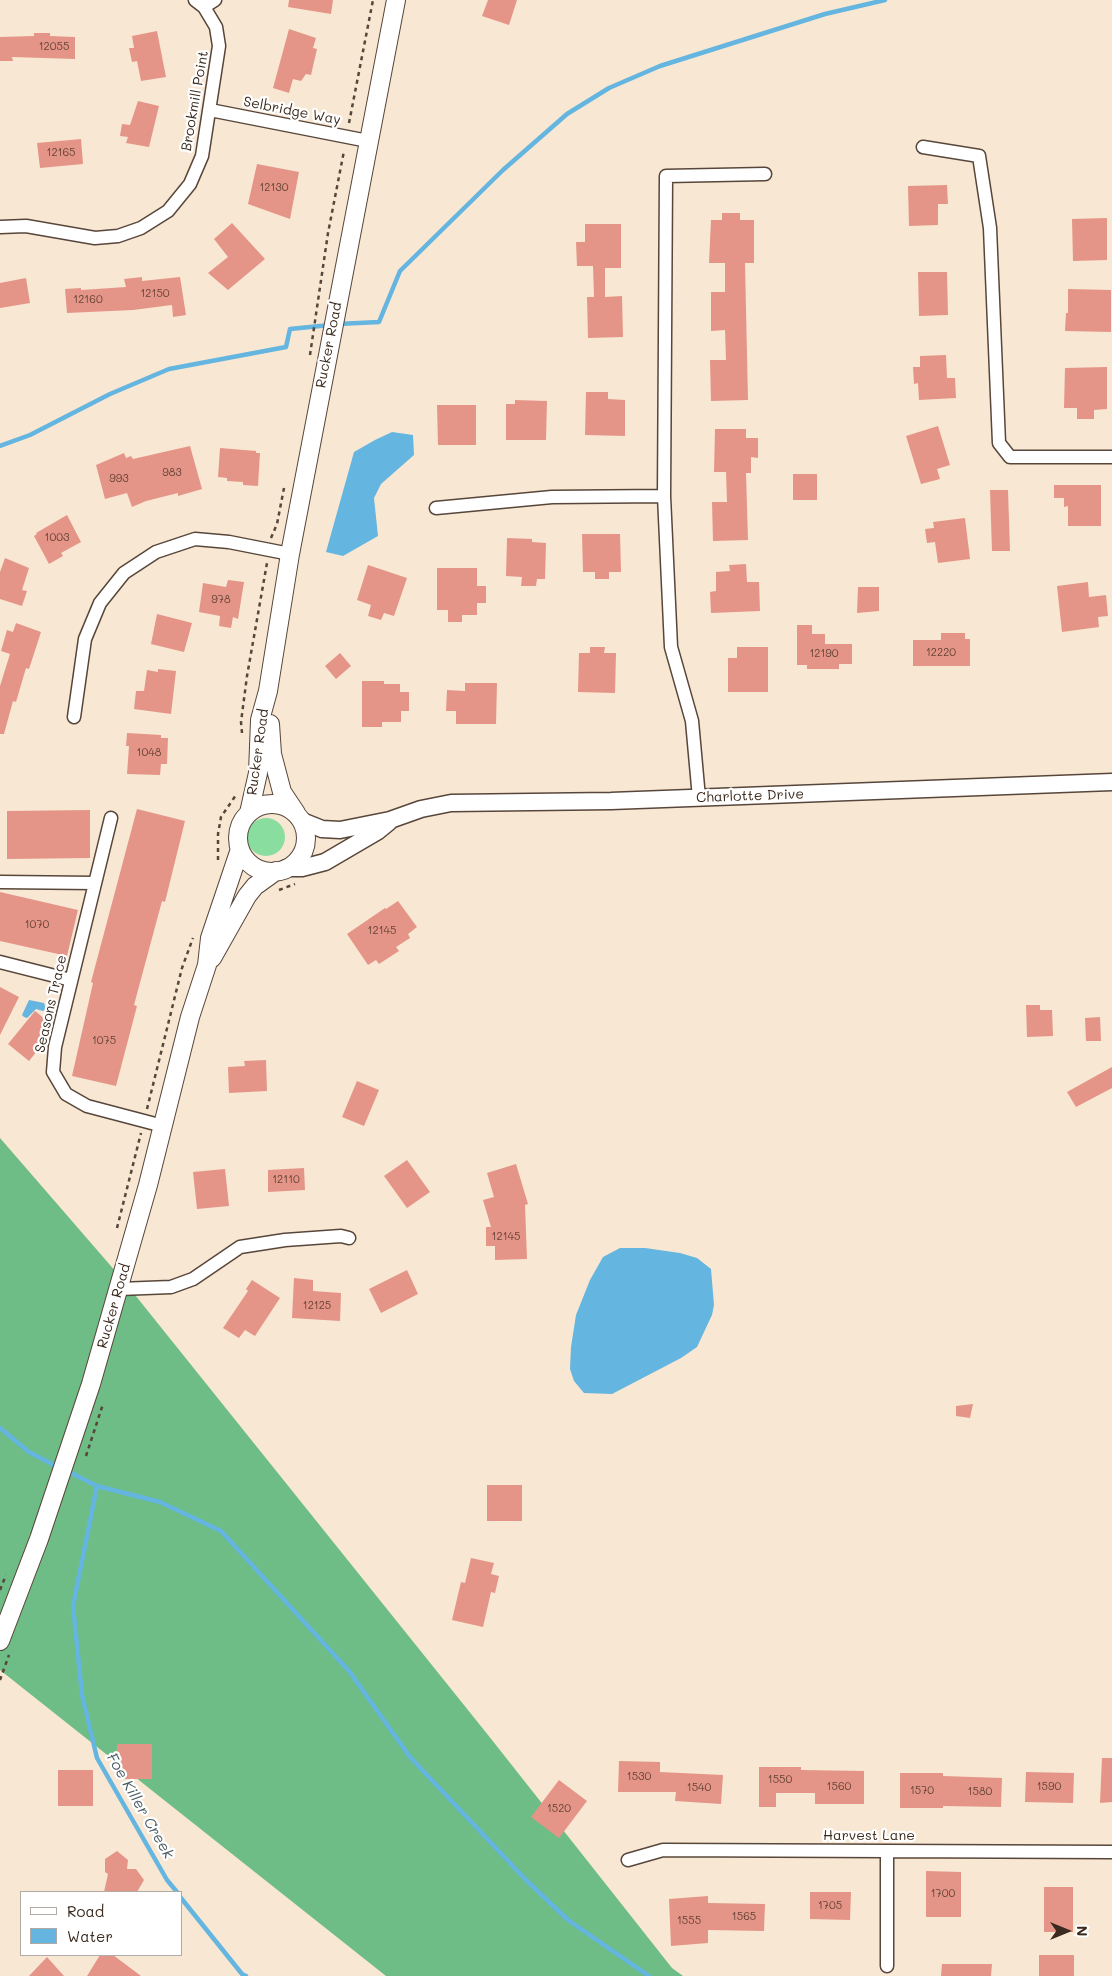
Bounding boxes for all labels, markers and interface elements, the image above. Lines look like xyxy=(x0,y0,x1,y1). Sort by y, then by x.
house number: 12055 xyxy=(39,40,69,54)
street label: Brookmill Point xyxy=(178,49,212,153)
street label: Selbridge Way xyxy=(242,93,342,129)
house number: 12165 xyxy=(46,146,76,160)
house number: 12130 xyxy=(259,181,289,195)
house number: 12150 xyxy=(140,287,170,301)
house number: 12160 xyxy=(73,293,103,307)
street label: Rucker Road xyxy=(312,301,346,389)
house number: 983 xyxy=(162,466,182,480)
house number: 993 xyxy=(109,472,129,486)
house number: 1003 xyxy=(45,531,69,545)
house number: 978 xyxy=(211,593,231,607)
house number: 12220 xyxy=(926,646,956,660)
house number: 12190 xyxy=(809,647,839,661)
street label: Rucker Road xyxy=(244,708,272,796)
house number: 1048 xyxy=(137,746,161,760)
street label: Charlotte Drive xyxy=(696,786,804,806)
house number: 1070 xyxy=(25,918,49,932)
house number: 12145 xyxy=(368,924,396,938)
street label: Seasons Trace xyxy=(32,953,70,1055)
house number: 1075 xyxy=(92,1034,116,1048)
house number: 12110 xyxy=(272,1173,300,1187)
house number: 12145 xyxy=(492,1230,520,1244)
street label: Rucker Road xyxy=(94,1262,134,1350)
house number: 12125 xyxy=(303,1299,331,1313)
water label: Foe Killer Creek xyxy=(102,1750,178,1862)
house number: 1530 xyxy=(627,1770,651,1784)
house number: 1550 xyxy=(768,1773,792,1787)
house number: 1560 xyxy=(827,1780,851,1794)
house number: 1590 xyxy=(1037,1780,1061,1794)
house number: 1540 xyxy=(687,1781,711,1795)
house number: 1570 xyxy=(910,1784,934,1798)
house number: 1580 xyxy=(968,1785,992,1799)
house number: 1520 xyxy=(547,1802,571,1816)
street label: Harvest Lane xyxy=(823,1828,915,1844)
house number: 1700 xyxy=(931,1887,955,1901)
legend xyxy=(20,1891,182,1956)
house number: 1705 xyxy=(818,1899,842,1913)
text: Road xyxy=(67,1901,104,1921)
north arrow xyxy=(1042,1906,1092,1956)
house number: 1565 xyxy=(732,1910,756,1924)
house number: 1555 xyxy=(677,1914,701,1928)
text: Water xyxy=(67,1926,113,1946)
text: N xyxy=(1073,1926,1092,1936)

